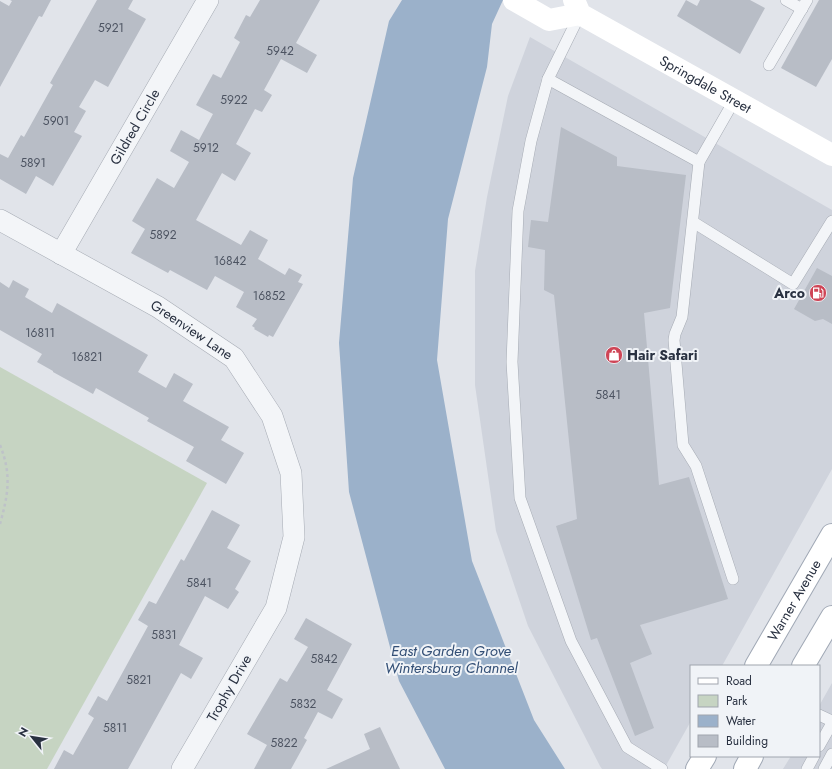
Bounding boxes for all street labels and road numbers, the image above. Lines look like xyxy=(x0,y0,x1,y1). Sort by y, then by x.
street label: Springdale Street xyxy=(656,50,756,118)
street label: Gildred Circle xyxy=(105,85,165,168)
street label: Greenview Lane xyxy=(147,295,237,365)
street label: Warner Avenue xyxy=(763,556,826,645)
street label: Trophy Drive xyxy=(202,651,256,725)

